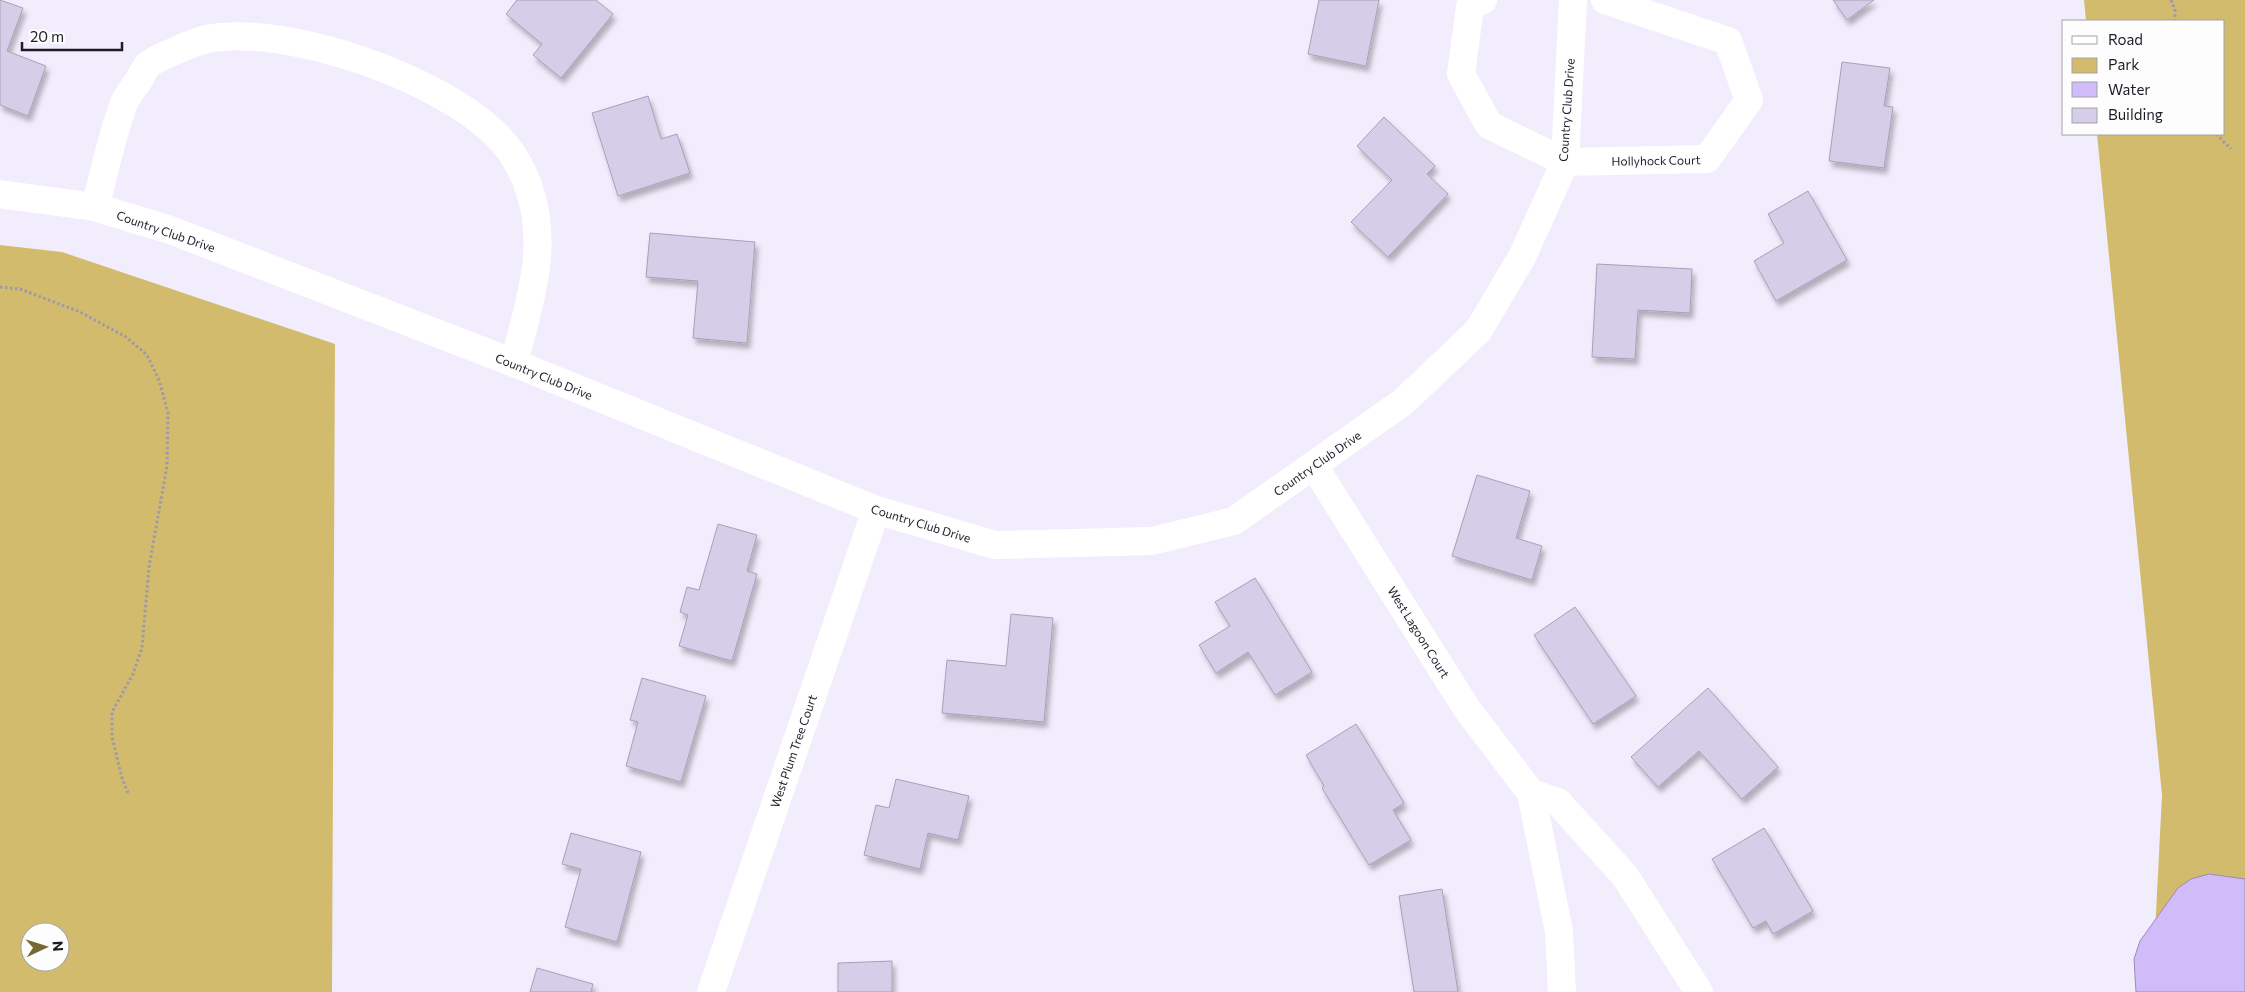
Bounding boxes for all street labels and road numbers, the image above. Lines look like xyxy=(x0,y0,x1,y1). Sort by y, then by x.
street label: Country Club Drive xyxy=(1555,58,1577,162)
street label: Hollyhock Court xyxy=(1611,152,1701,168)
street label: Country Club Drive xyxy=(115,208,217,254)
street label: Country Club Drive xyxy=(493,350,595,402)
street label: Country Club Drive xyxy=(1271,428,1363,498)
street label: Country Club Drive xyxy=(869,501,973,545)
street label: West Lagoon Court xyxy=(1385,584,1453,680)
street label: West Plum Tree Court xyxy=(767,693,819,809)

